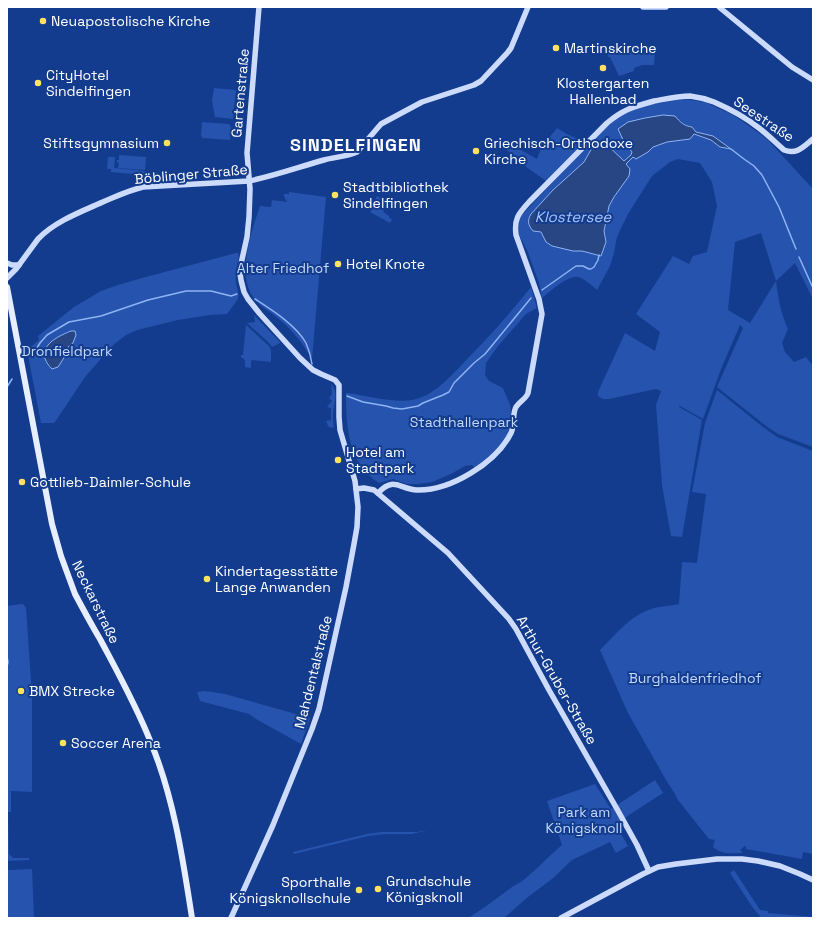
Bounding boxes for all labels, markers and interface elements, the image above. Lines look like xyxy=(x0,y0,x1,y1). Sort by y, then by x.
place label: Neuapostolische Kirche xyxy=(51,12,210,30)
marker: Neuapostolische Kirche xyxy=(38,16,48,26)
place label: Martinskirche xyxy=(564,39,657,57)
marker: Martinskirche xyxy=(551,43,561,53)
street label: Gartenstraße xyxy=(227,48,253,138)
marker: Klostergarten Hallenbad xyxy=(598,63,608,73)
place label: CityHotel Sindelfingen xyxy=(46,66,131,100)
place label: Klostergarten Hallenbad xyxy=(557,74,649,108)
marker: CityHotel Sindelfingen xyxy=(33,78,43,88)
street label: Seestraße xyxy=(730,92,798,146)
district label: SINDELFINGEN xyxy=(290,133,422,156)
place label: Stiftsgymnasium xyxy=(43,134,159,152)
place label: Griechisch-Orthodoxe Kirche xyxy=(484,134,633,168)
marker: Stiftsgymnasium xyxy=(162,138,172,148)
marker: Griechisch-Orthodoxe Kirche xyxy=(471,146,481,156)
street label: Böblinger Straße xyxy=(134,160,248,188)
place label: Stadtbibliothek Sindelfingen xyxy=(343,178,449,212)
marker: Stadtbibliothek Sindelfingen xyxy=(330,190,340,200)
water label: Klostersee xyxy=(535,207,612,226)
place label: Hotel Knote xyxy=(346,255,425,273)
park label: Alter Friedhof xyxy=(237,259,329,277)
marker: Hotel Knote xyxy=(333,259,343,269)
park label: Dronfieldpark xyxy=(21,342,113,360)
park label: Stadthallenpark xyxy=(410,413,519,431)
place label: Hotel am Stadtpark xyxy=(346,443,415,477)
marker: Hotel am Stadtpark xyxy=(333,455,343,465)
place label: Gottlieb-Daimler-Schule xyxy=(30,473,191,491)
marker: Gottlieb-Daimler-Schule xyxy=(17,477,27,487)
street label: Neckarstraße xyxy=(68,557,124,647)
place label: Kindertagesstätte Lange Anwanden xyxy=(215,562,338,596)
marker: Kindertagesstätte Lange Anwanden xyxy=(202,574,212,584)
street label: Arthur-Gruber-Straße xyxy=(513,612,601,748)
street label: Mahdentalstraße xyxy=(290,613,336,731)
park label: Burghaldenfriedhof xyxy=(629,669,761,687)
place label: BMX Strecke xyxy=(29,682,115,700)
marker: BMX Strecke xyxy=(16,686,26,696)
place label: Soccer Arena xyxy=(71,734,161,752)
marker: Soccer Arena xyxy=(58,738,68,748)
park label: Park am Königsknoll xyxy=(546,803,622,837)
place label: Grundschule Königsknoll xyxy=(386,872,471,906)
place label: Sporthalle Königsknollschule xyxy=(230,873,351,907)
marker: Grundschule Königsknoll xyxy=(373,884,383,894)
marker: Sporthalle Königsknollschule xyxy=(354,885,364,895)

